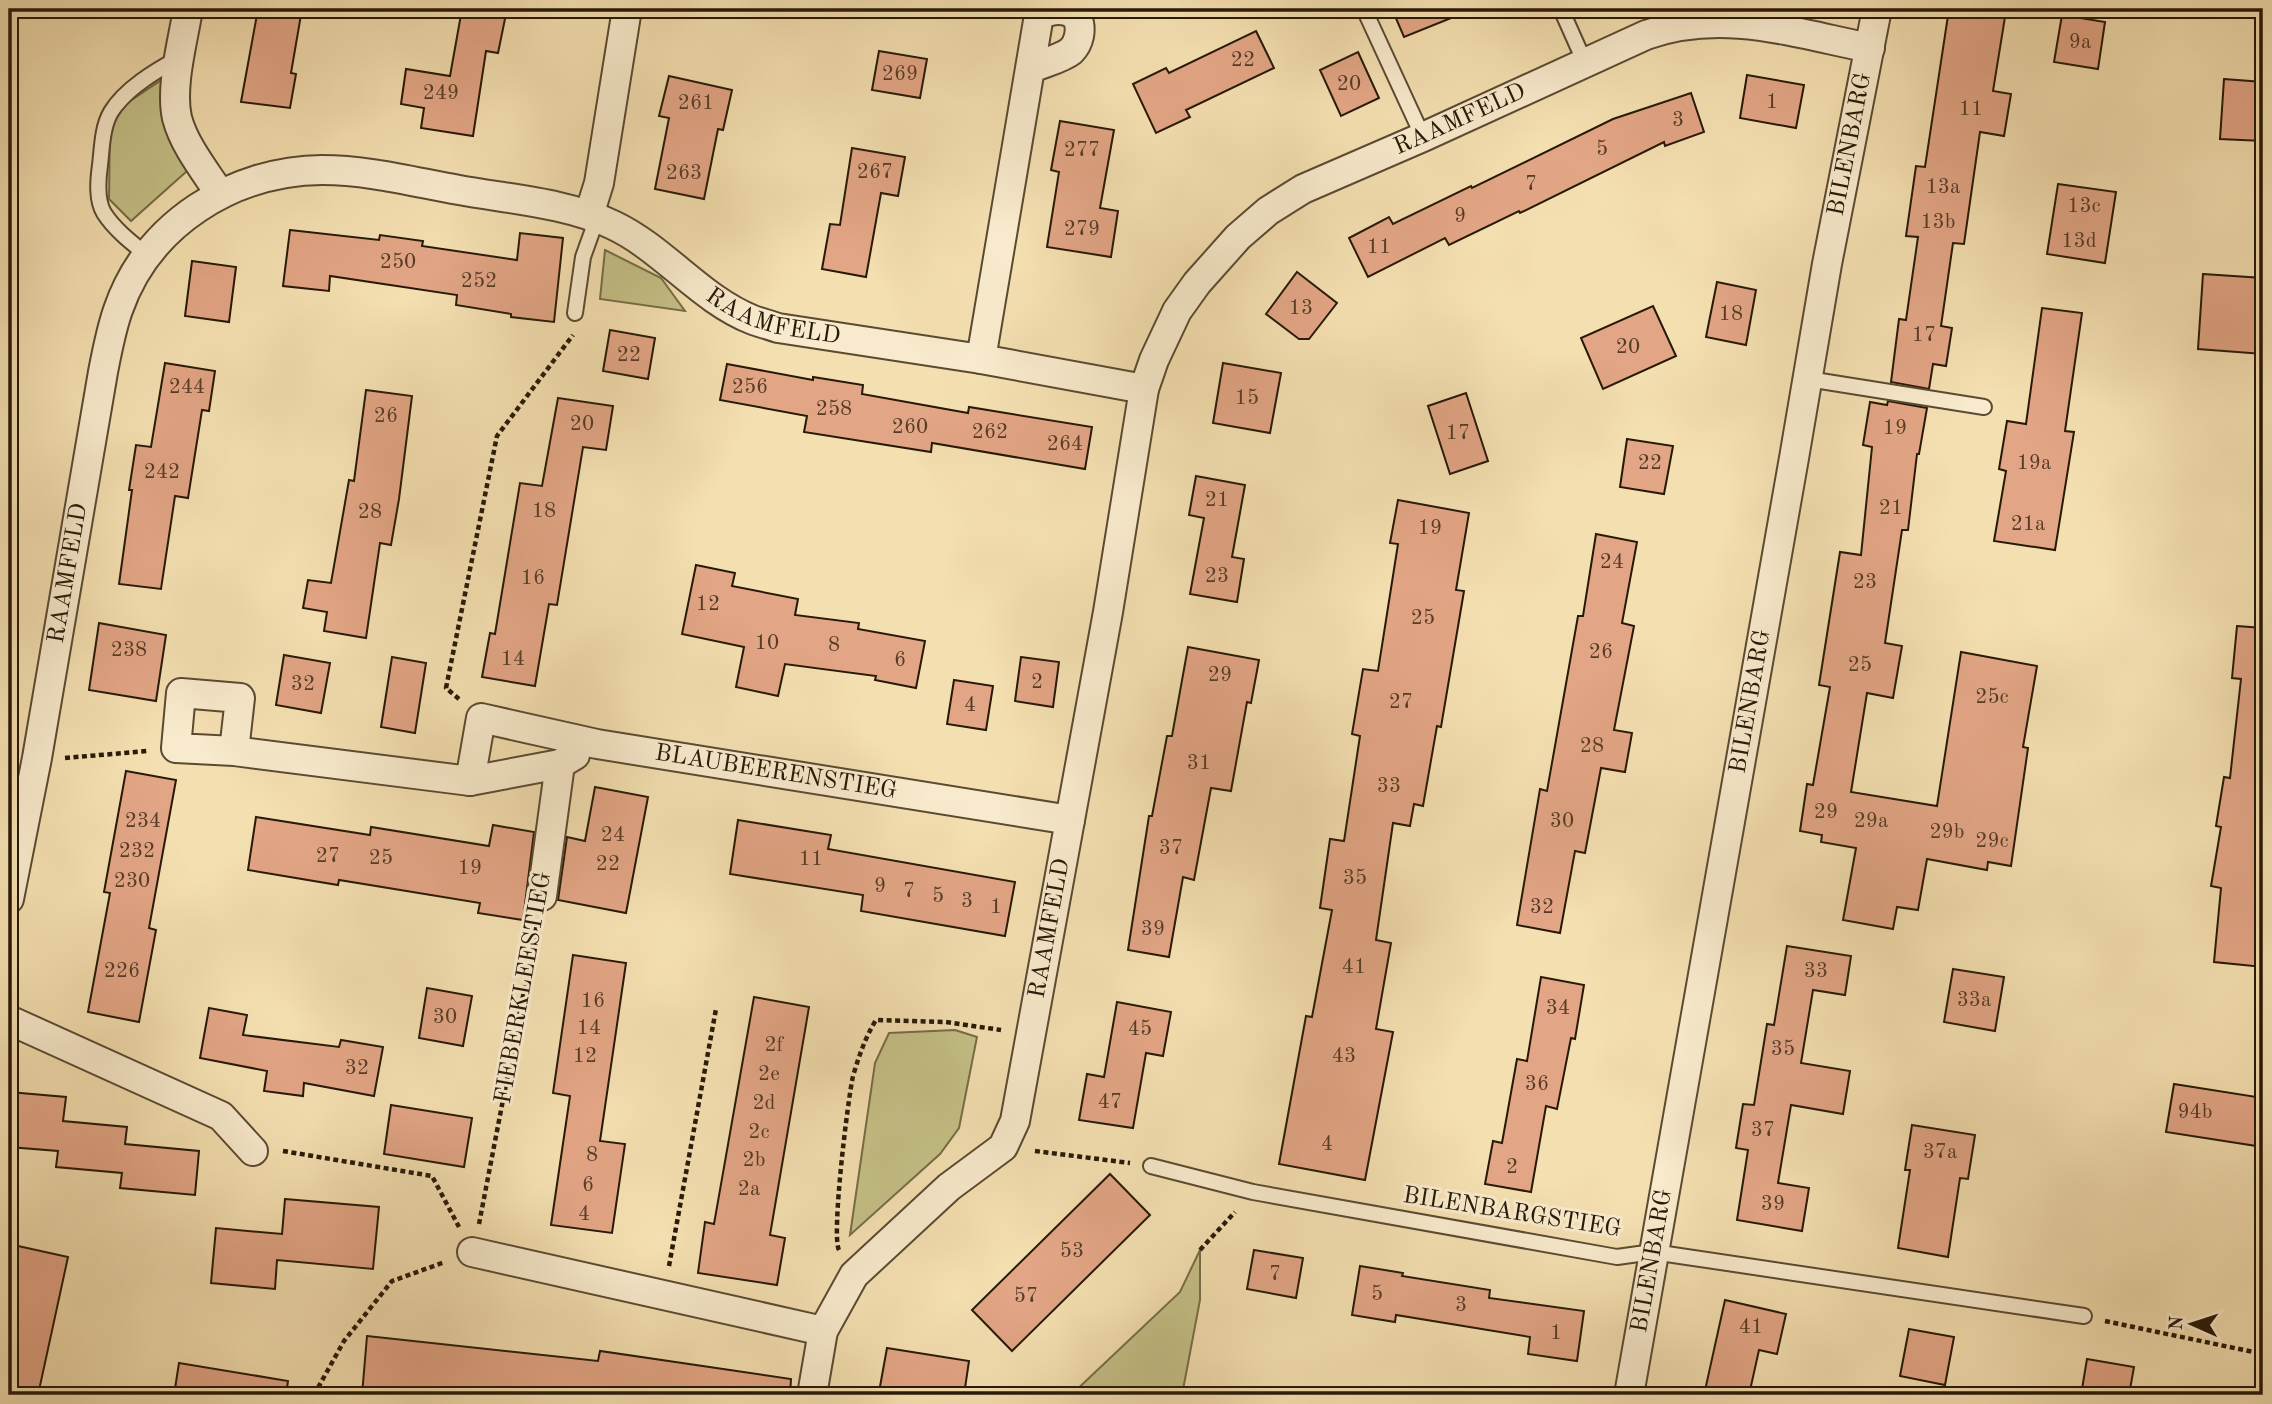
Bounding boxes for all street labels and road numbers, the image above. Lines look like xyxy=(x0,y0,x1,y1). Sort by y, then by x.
street label: BILENBARG xyxy=(1825,71,1876,218)
street label: RAAMFELD xyxy=(1391,80,1529,160)
street label: RAAMFELD xyxy=(701,284,842,349)
street label: RAAMFELD xyxy=(45,502,92,645)
street label: BILENBARG xyxy=(1727,628,1776,775)
street label: BLAUBEERENSTIEG xyxy=(653,741,899,804)
street label: RAAMFELD xyxy=(1026,857,1075,1000)
street label: FIEBERKLEESTIEG xyxy=(492,870,556,1106)
street label: BILENBARGSTIEG xyxy=(1401,1184,1623,1242)
street label: BILENBARG xyxy=(1628,1187,1677,1335)

